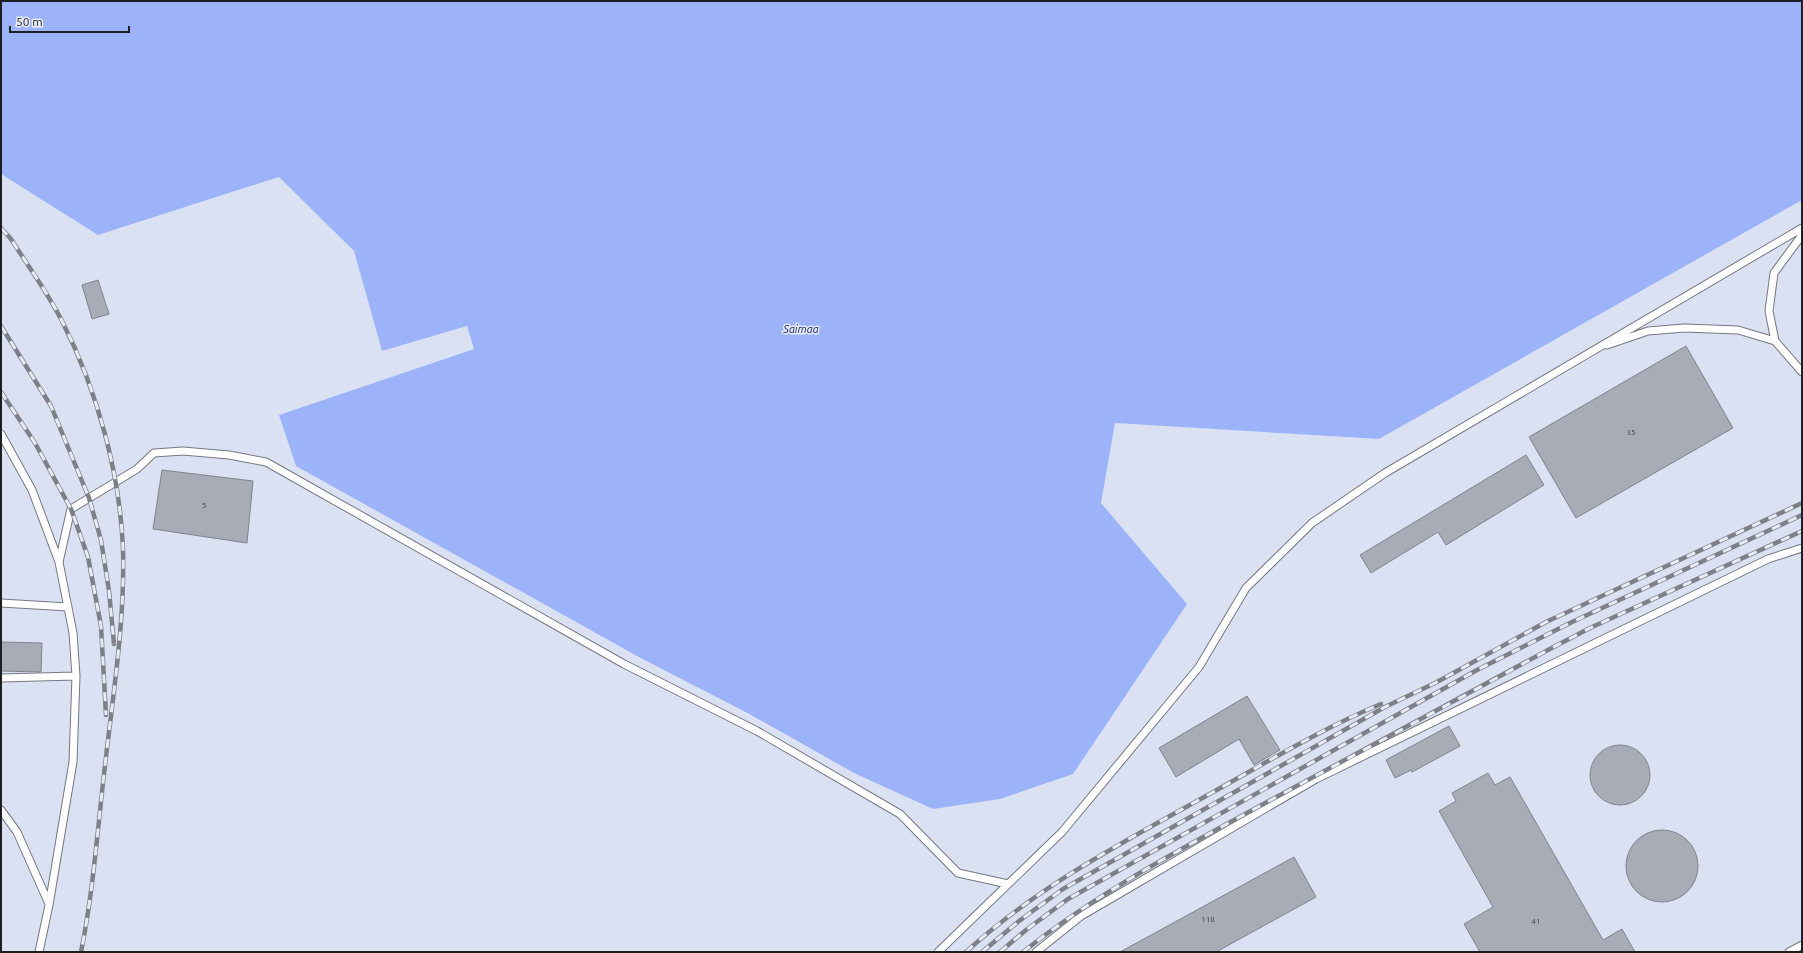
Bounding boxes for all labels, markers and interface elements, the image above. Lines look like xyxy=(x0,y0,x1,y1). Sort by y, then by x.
scale bar xyxy=(10,8,129,34)
text: 50 m xyxy=(16,15,43,28)
water label: Saimaa xyxy=(782,323,819,335)
house number: 35 xyxy=(1626,428,1636,437)
house number: 5 xyxy=(202,501,206,510)
house number: 118 xyxy=(1201,915,1215,924)
house number: 41 xyxy=(1531,917,1541,926)

